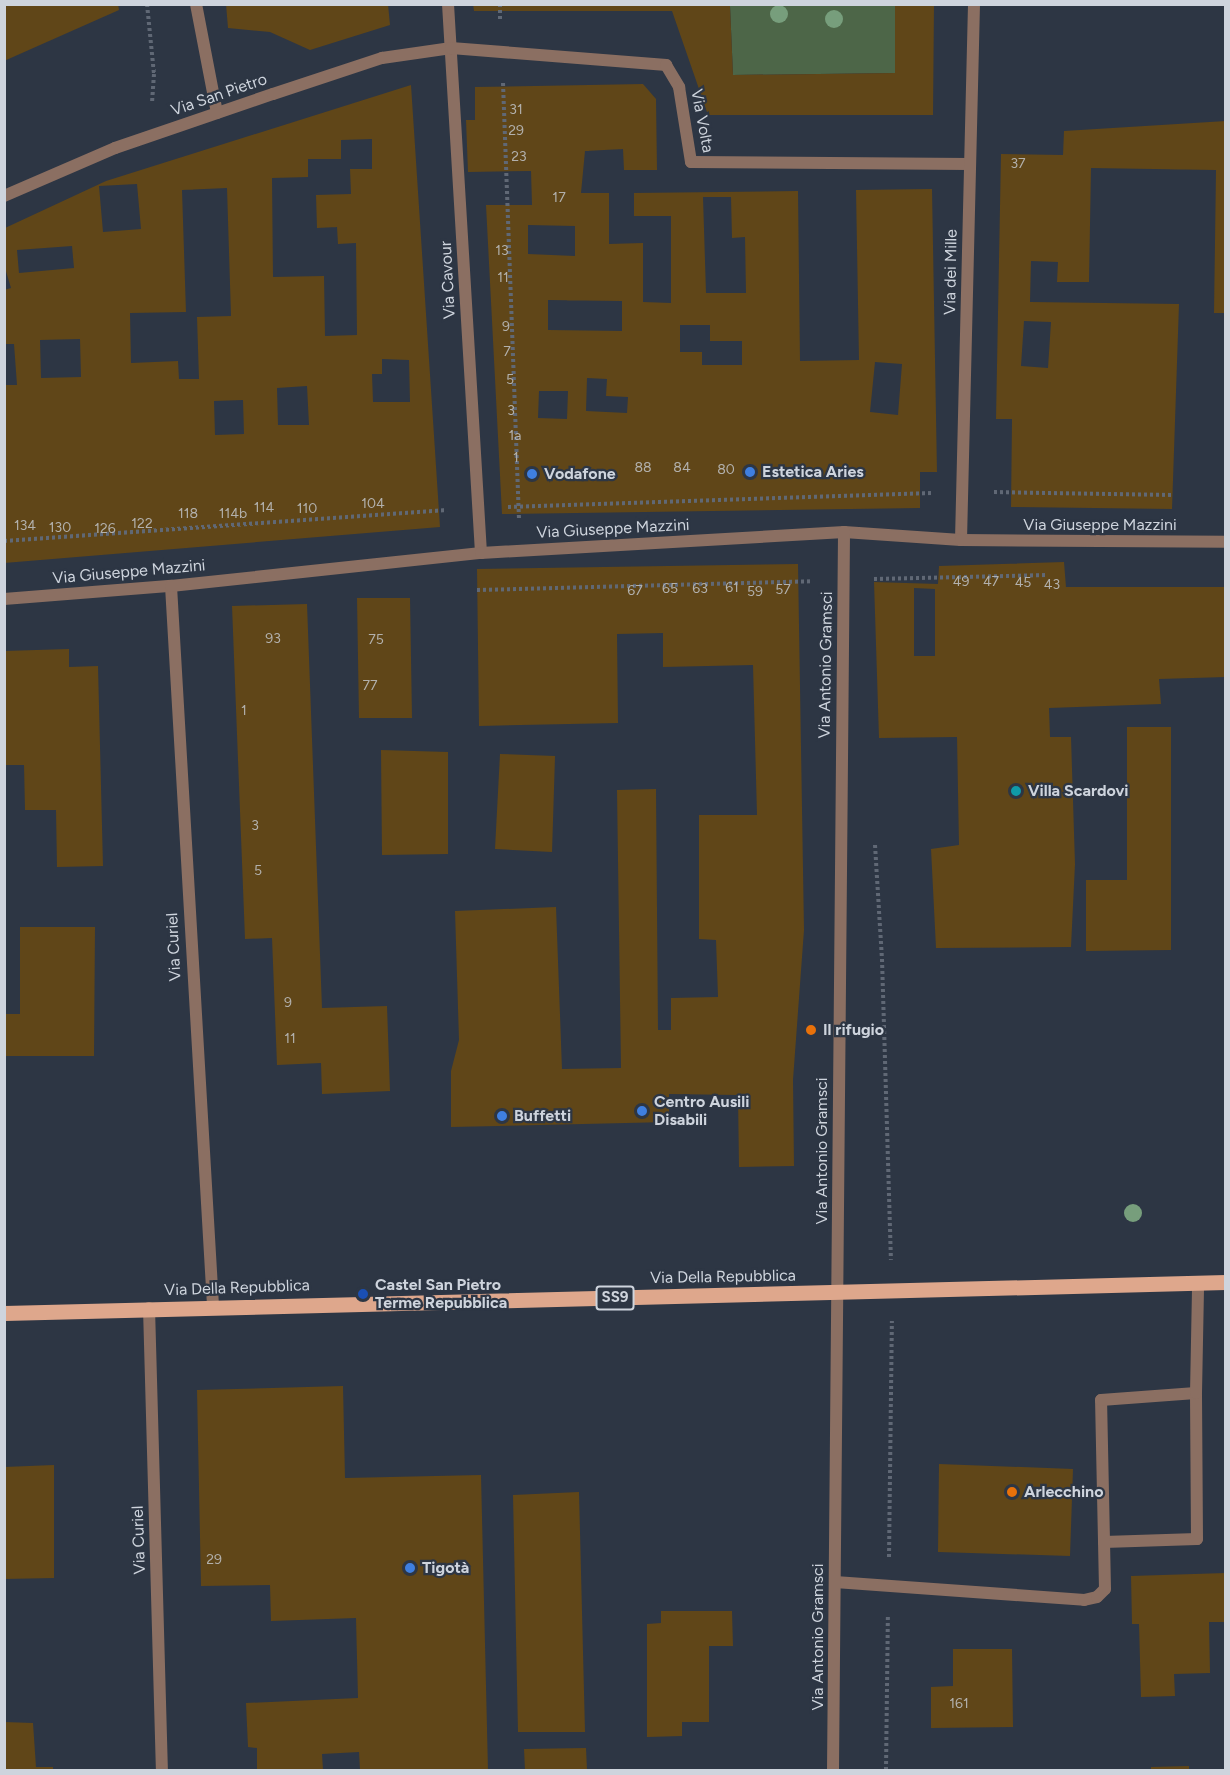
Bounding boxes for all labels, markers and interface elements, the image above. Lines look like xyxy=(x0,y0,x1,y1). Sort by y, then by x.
street label: Via San Pietro xyxy=(168,70,270,120)
street label: Via Volta xyxy=(686,88,718,154)
house number: 31 xyxy=(509,102,523,118)
house number: 29 xyxy=(508,123,524,139)
house number: 23 xyxy=(511,149,527,165)
house number: 37 xyxy=(1010,156,1026,172)
house number: 17 xyxy=(552,190,566,206)
street label: Via dei Mille xyxy=(941,229,961,315)
street label: Via Cavour xyxy=(436,240,460,320)
house number: 13 xyxy=(495,243,509,259)
house number: 11 xyxy=(497,270,509,286)
house number: 9 xyxy=(502,319,510,335)
house number: 7 xyxy=(503,344,511,360)
house number: 5 xyxy=(506,372,514,388)
house number: 3 xyxy=(507,403,515,419)
house number: 1a xyxy=(509,428,521,444)
house number: 1 xyxy=(513,450,519,466)
house number: 88 xyxy=(634,460,652,476)
house number: 84 xyxy=(673,460,691,476)
house number: 80 xyxy=(717,462,735,478)
place label: Estetica Aries xyxy=(762,462,864,482)
place label: Vodafone xyxy=(544,464,616,484)
marker: Estetica Aries xyxy=(743,465,757,479)
marker: Vodafone xyxy=(525,467,539,481)
house number: 104 xyxy=(361,496,385,512)
house number: 114 xyxy=(254,500,274,516)
house number: 110 xyxy=(297,501,317,517)
house number: 118 xyxy=(178,506,198,522)
house number: 114b xyxy=(219,506,247,522)
street label: Via Giuseppe Mazzini xyxy=(536,515,690,543)
street label: Via Giuseppe Mazzini xyxy=(1023,515,1177,535)
house number: 122 xyxy=(131,516,153,532)
house number: 134 xyxy=(14,518,36,534)
house number: 130 xyxy=(49,520,71,536)
house number: 126 xyxy=(94,521,116,537)
street label: Via Giuseppe Mazzini xyxy=(52,556,206,588)
house number: 49 xyxy=(953,574,969,590)
house number: 47 xyxy=(983,574,999,590)
house number: 45 xyxy=(1015,575,1031,591)
house number: 43 xyxy=(1044,577,1060,593)
house number: 61 xyxy=(725,580,739,596)
house number: 65 xyxy=(662,581,678,597)
house number: 63 xyxy=(692,581,708,597)
house number: 57 xyxy=(775,582,791,598)
house number: 67 xyxy=(627,583,643,599)
house number: 59 xyxy=(747,584,763,600)
street label: Via Antonio Gramsci xyxy=(815,591,837,739)
house number: 93 xyxy=(265,631,281,647)
house number: 75 xyxy=(368,632,384,648)
house number: 77 xyxy=(362,678,378,694)
house number: 1 xyxy=(241,703,247,719)
place label: Villa Scardovi xyxy=(1028,781,1129,801)
marker: Villa Scardovi xyxy=(1009,784,1023,798)
house number: 3 xyxy=(251,818,259,834)
house number: 5 xyxy=(254,863,262,879)
street label: Via Curiel xyxy=(163,912,185,982)
house number: 9 xyxy=(284,995,292,1011)
place label: Il rifugio xyxy=(823,1020,884,1040)
marker: Il rifugio xyxy=(804,1023,818,1037)
house number: 11 xyxy=(284,1031,296,1047)
street label: Via Antonio Gramsci xyxy=(812,1078,832,1224)
place label: Centro Ausili Disabili xyxy=(654,1092,749,1130)
marker: Centro Ausili Disabili xyxy=(635,1104,649,1118)
place label: Buffetti xyxy=(514,1106,571,1126)
marker: Buffetti xyxy=(495,1109,509,1123)
street label: Via Della Repubblica xyxy=(650,1266,796,1288)
place label: Castel San Pietro Terme Repubblica xyxy=(375,1275,507,1313)
street label: Via Della Repubblica xyxy=(164,1276,310,1300)
road number: SS9 xyxy=(596,1286,634,1310)
marker: Castel San Pietro Terme Repubblica xyxy=(356,1287,370,1301)
place label: Arlecchino xyxy=(1024,1482,1103,1502)
marker: Arlecchino xyxy=(1005,1485,1019,1499)
street label: Via Curiel xyxy=(128,1505,150,1575)
house number: 29 xyxy=(206,1552,222,1568)
place label: Tigotà xyxy=(422,1558,469,1578)
marker: Tigotà xyxy=(403,1561,417,1575)
street label: Via Antonio Gramsci xyxy=(808,1564,828,1710)
house number: 161 xyxy=(949,1696,969,1712)

